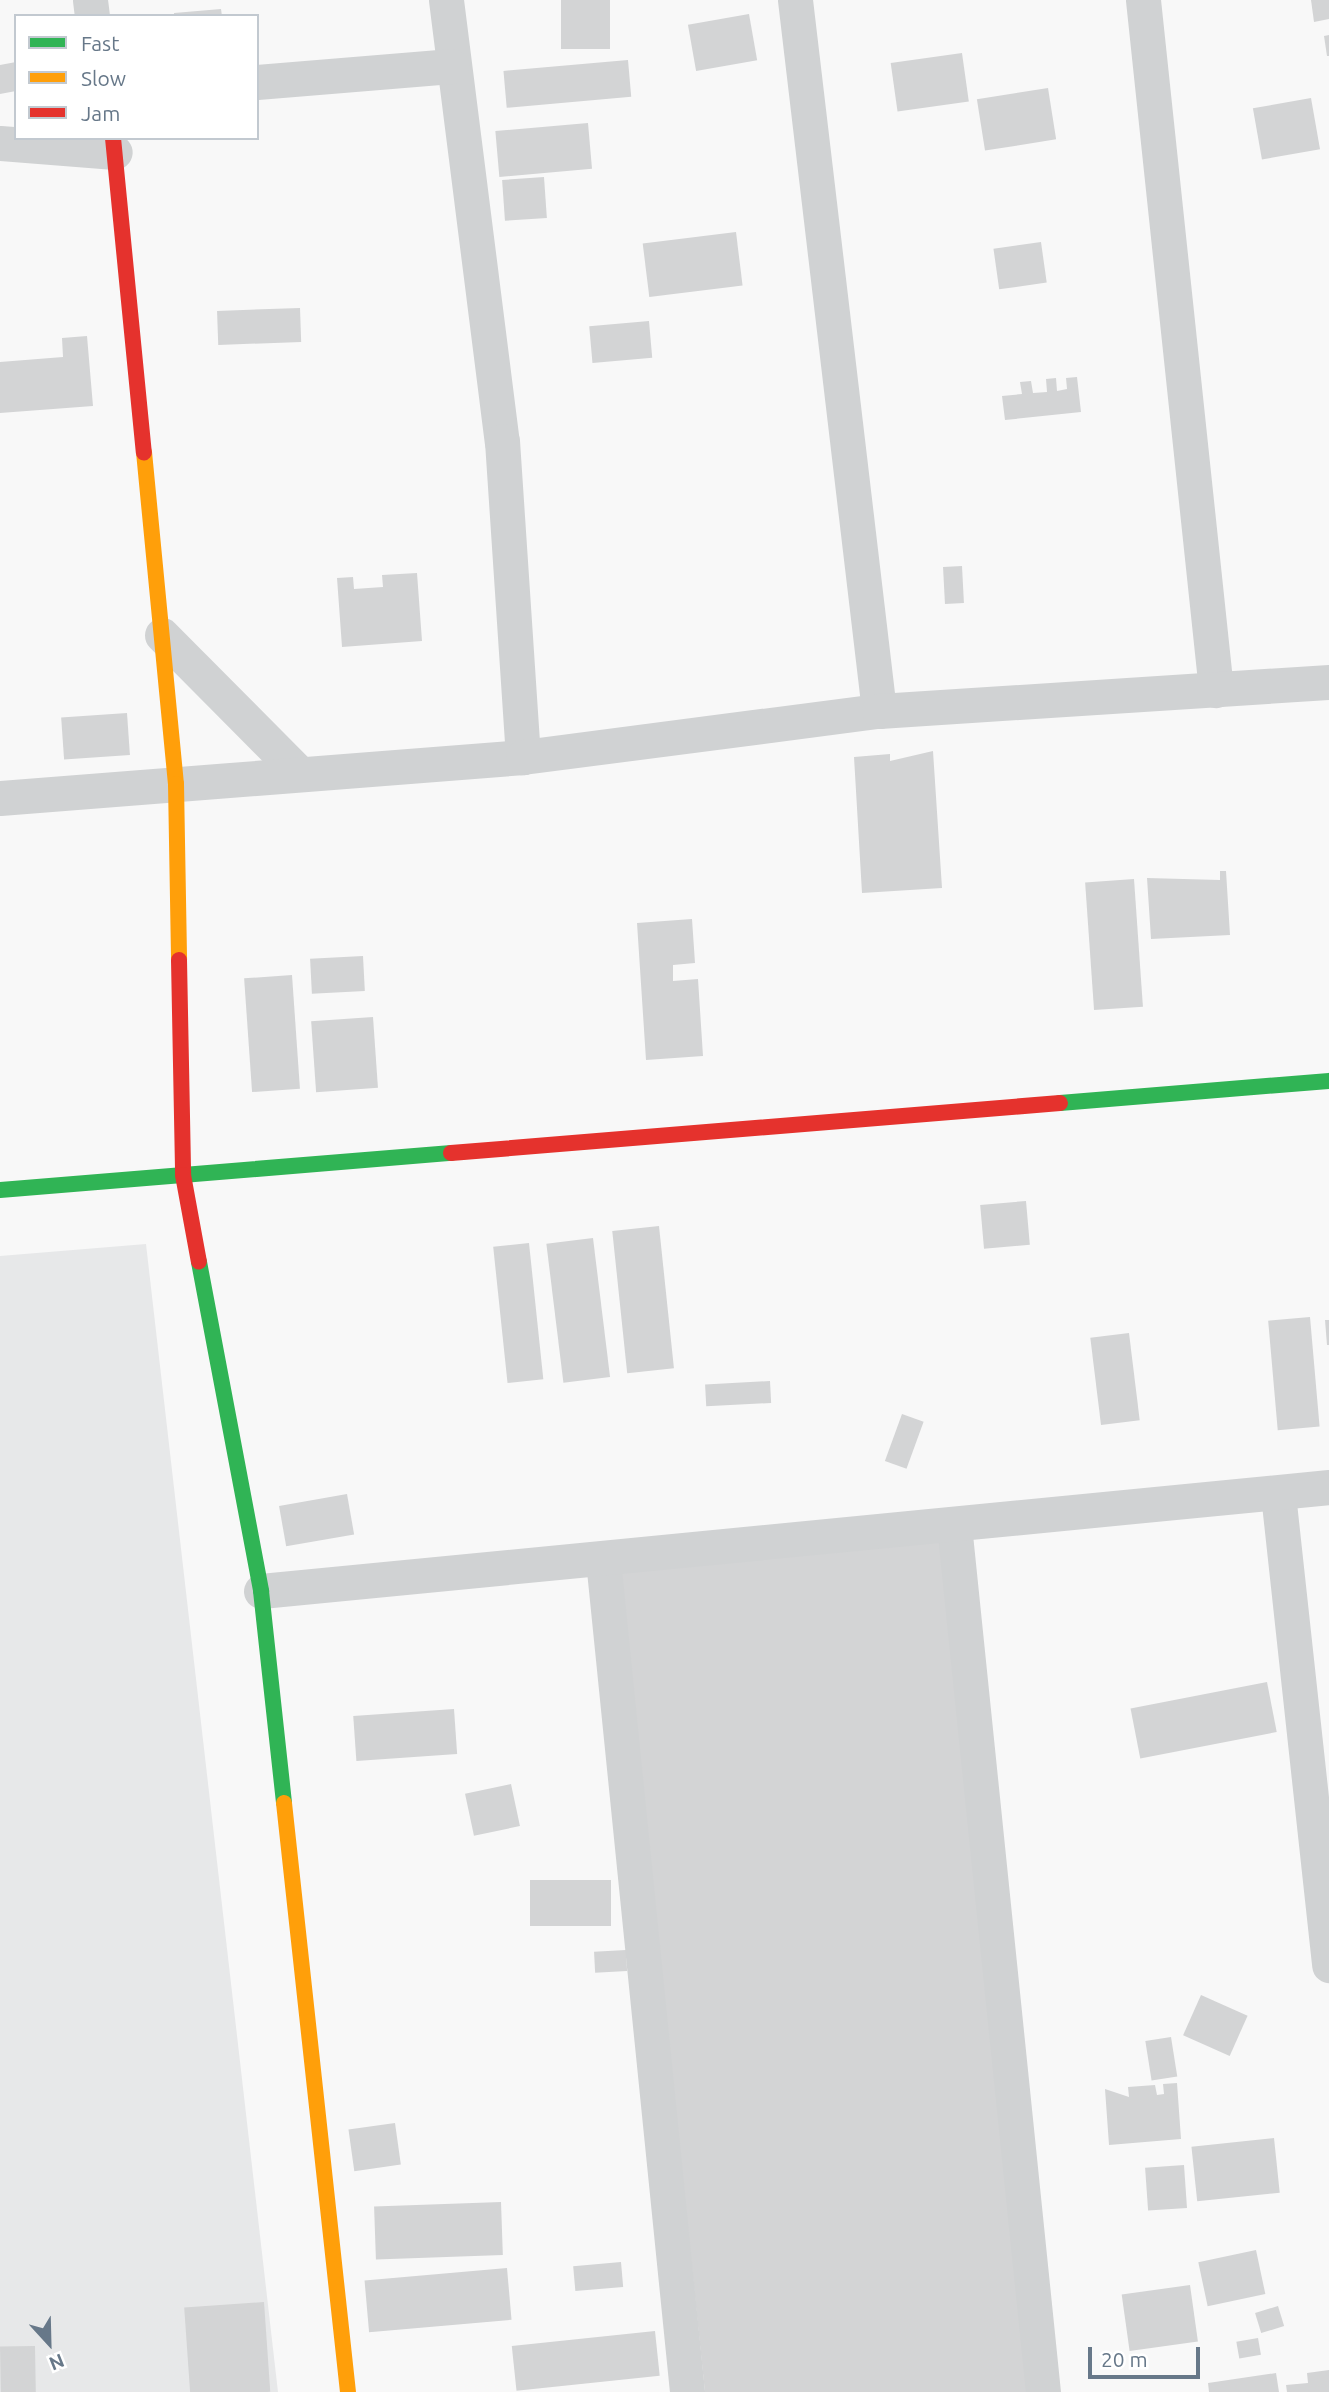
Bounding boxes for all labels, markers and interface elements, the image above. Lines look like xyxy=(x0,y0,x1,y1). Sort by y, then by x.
legend xyxy=(14,14,259,140)
text: Fast xyxy=(81,31,119,55)
text: Slow xyxy=(81,66,126,90)
text: Jam xyxy=(81,101,120,125)
north arrow xyxy=(14,2308,84,2378)
scale bar xyxy=(1091,2332,1203,2376)
text: 20 m xyxy=(1101,2347,1148,2371)
text: N xyxy=(46,2350,68,2375)

